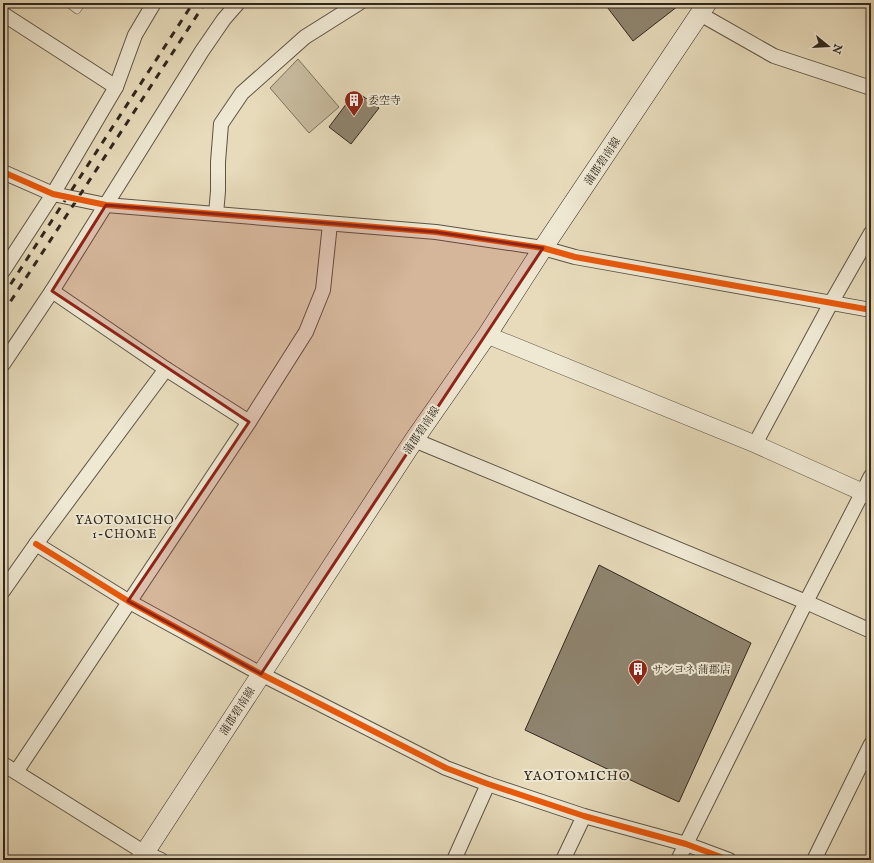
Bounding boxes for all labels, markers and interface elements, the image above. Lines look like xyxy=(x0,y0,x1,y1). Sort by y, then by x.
north arrow xyxy=(808,26,848,66)
text: N xyxy=(828,41,845,56)
building icon: 委空寺 xyxy=(343,89,365,117)
place label: 委空寺 xyxy=(368,94,401,108)
street label: 蒲郡碧南線 xyxy=(582,135,624,188)
street label: 蒲郡碧南線 xyxy=(401,404,443,457)
district label: YAOTOMICHO 1-CHOME xyxy=(75,513,175,542)
building icon: サンヨネ 蒲郡店 xyxy=(627,658,649,686)
place label: サンヨネ 蒲郡店 xyxy=(652,663,731,677)
street label: 蒲郡碧南線 xyxy=(217,685,259,738)
district label: YAOTOMICHO xyxy=(524,768,630,785)

